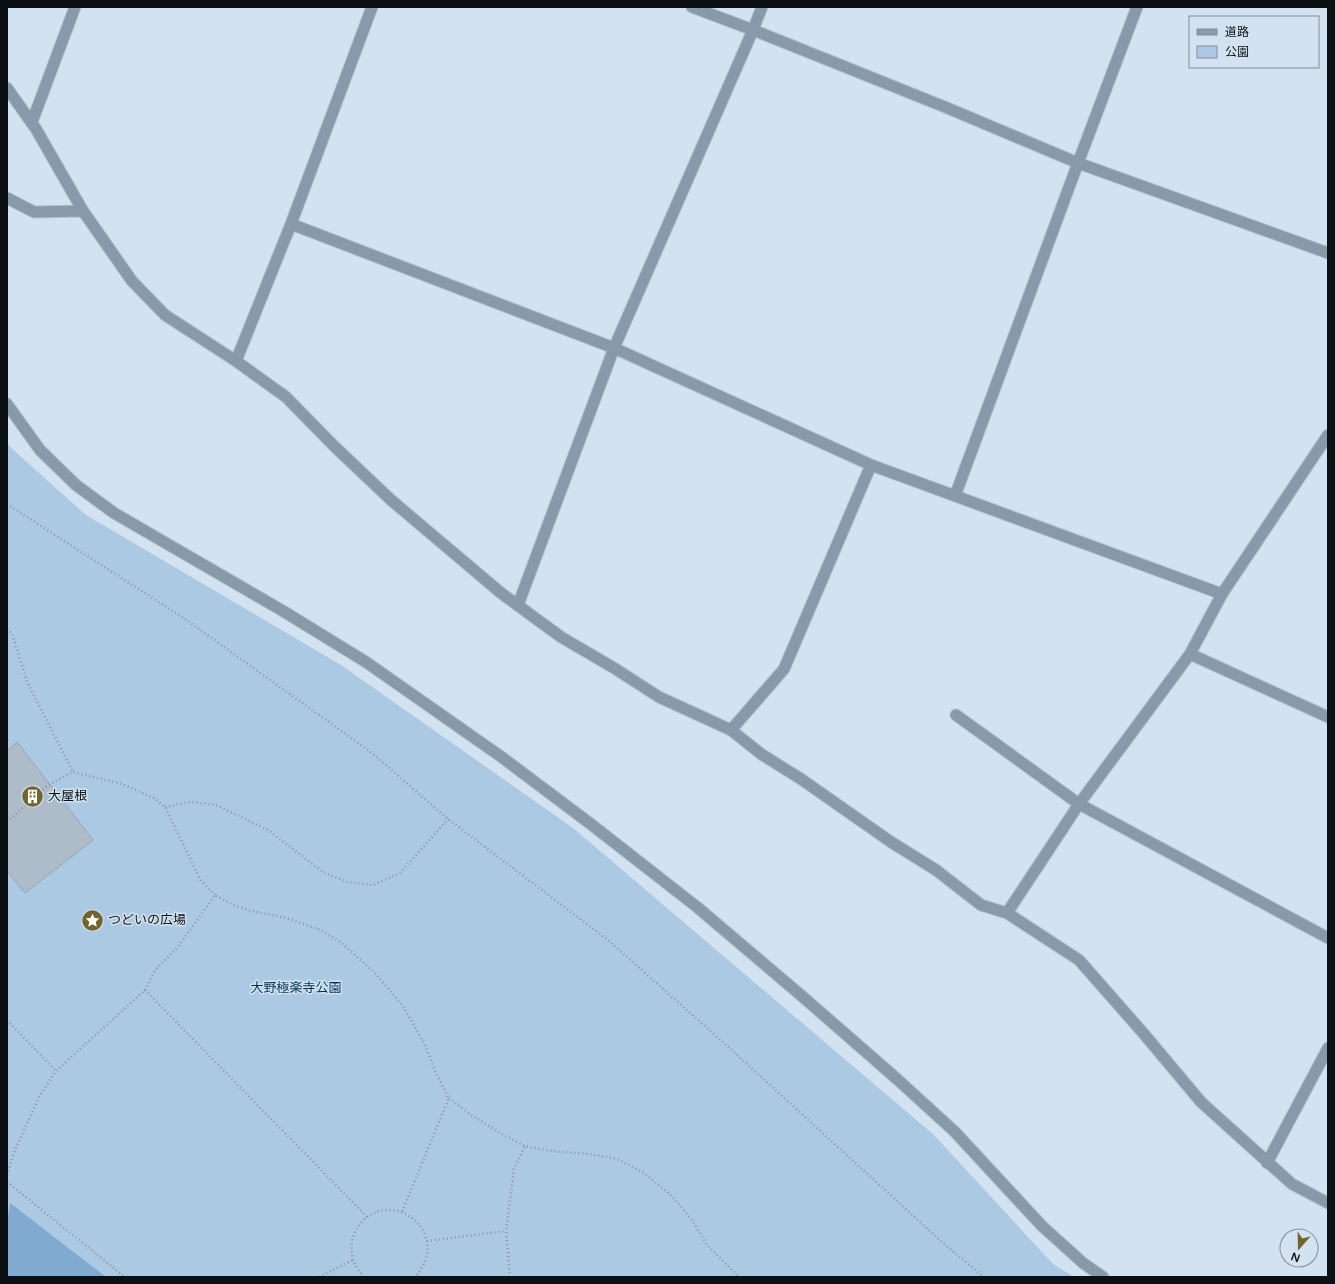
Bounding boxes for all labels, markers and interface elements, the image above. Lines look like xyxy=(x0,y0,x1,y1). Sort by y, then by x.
legend xyxy=(1189,16,1319,68)
text: 道路 xyxy=(1225,25,1249,39)
text: 公園 xyxy=(1225,45,1249,59)
building icon: 大屋根 xyxy=(20,783,46,809)
place label: 大屋根 xyxy=(48,788,87,804)
place icon: つどいの広場 xyxy=(79,907,105,933)
place label: つどいの広場 xyxy=(108,912,186,928)
park label: 大野極楽寺公園 xyxy=(250,980,342,996)
north arrow xyxy=(1279,1228,1319,1268)
text: N xyxy=(1289,1249,1302,1265)

